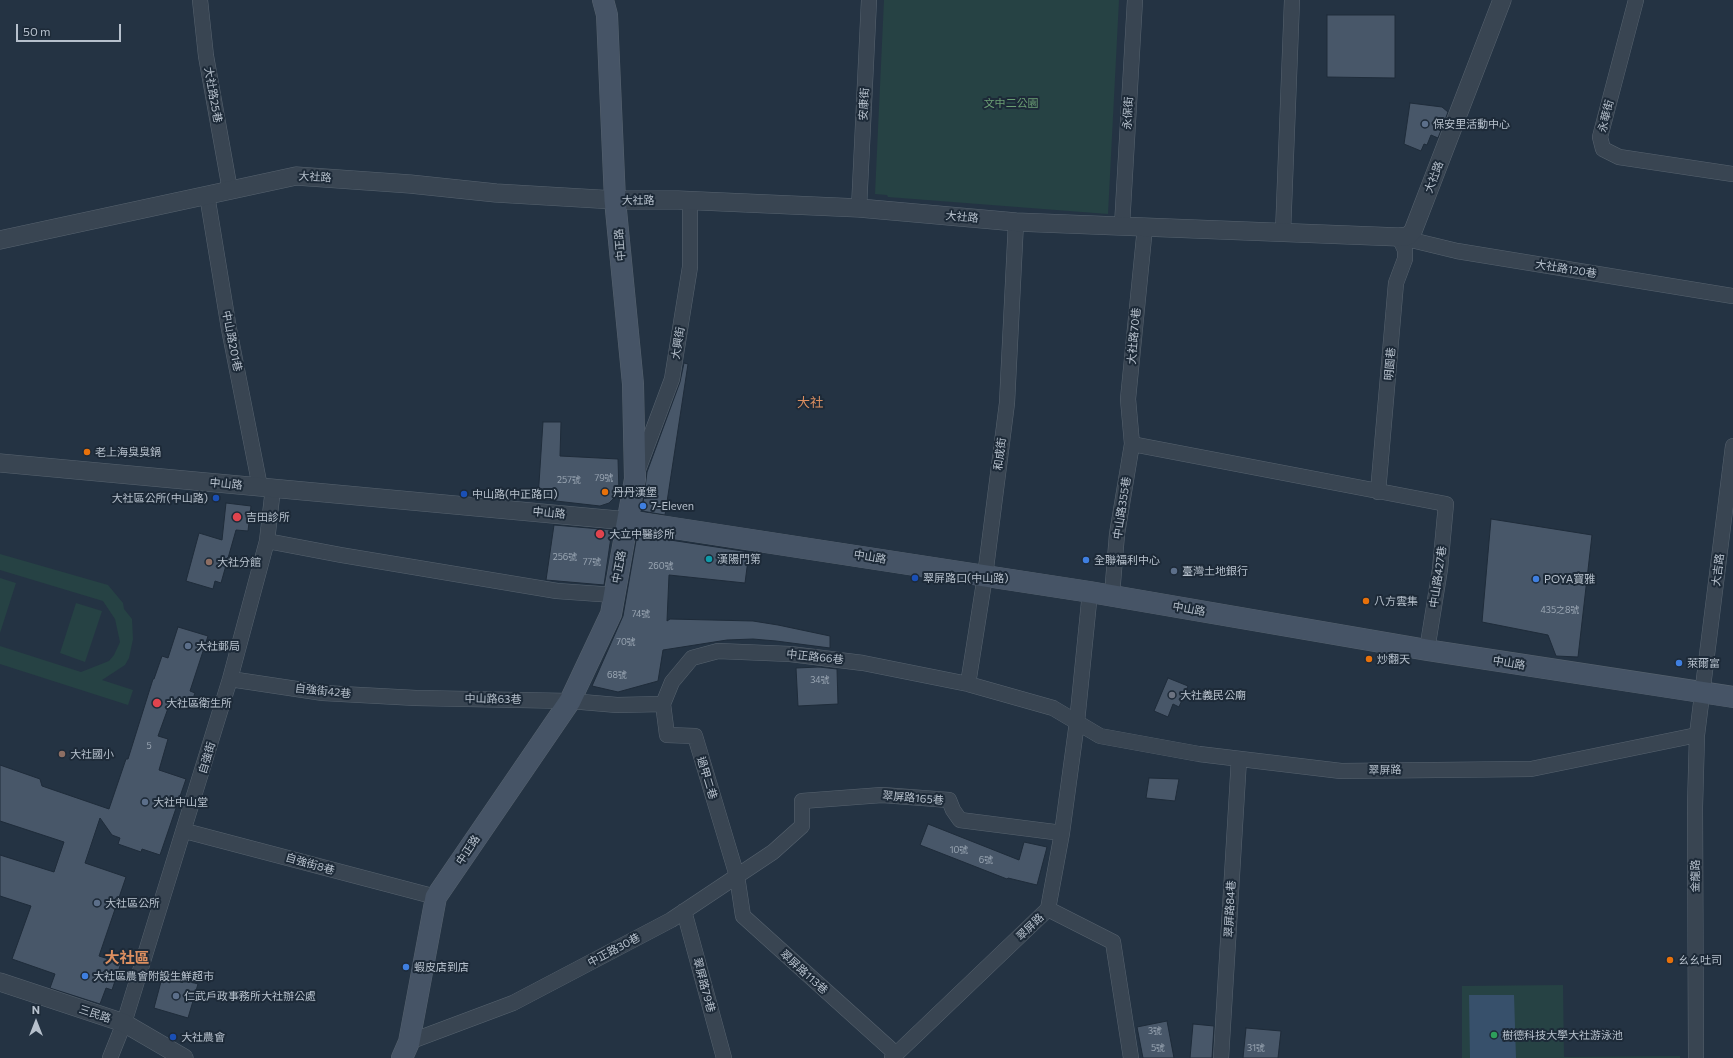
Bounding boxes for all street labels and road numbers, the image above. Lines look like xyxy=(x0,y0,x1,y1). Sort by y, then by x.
street label: 大社路25巷 xyxy=(202,66,224,124)
street label: 安康街 xyxy=(857,87,871,121)
street label: 永保街 xyxy=(1121,96,1135,130)
street label: 永華街 xyxy=(1596,98,1616,134)
street label: 大社路 xyxy=(1422,159,1446,195)
street label: 大社路 xyxy=(298,170,332,184)
street label: 大社路 xyxy=(622,193,654,207)
street label: 大社路 xyxy=(945,209,979,225)
street label: 中正路 xyxy=(612,228,628,262)
street label: 大社路120巷 xyxy=(1534,258,1598,280)
street label: 大社路70巷 xyxy=(1125,307,1143,365)
street label: 中山路201巷 xyxy=(220,309,244,373)
street label: 大興街 xyxy=(669,326,687,360)
street label: 明園巷 xyxy=(1382,347,1398,381)
street label: 和成街 xyxy=(991,437,1009,471)
street label: 中山路 xyxy=(209,476,243,492)
street label: 中山路355巷 xyxy=(1111,476,1133,540)
street label: 中山路 xyxy=(532,505,566,521)
street label: 中山路427巷 xyxy=(1427,545,1449,609)
street label: 中山路 xyxy=(853,548,887,566)
street label: 中正路 xyxy=(609,550,629,584)
street label: 大吉路 xyxy=(1709,553,1727,587)
street label: 中山路 xyxy=(1172,600,1206,618)
street label: 中正路66巷 xyxy=(786,647,844,667)
street label: 中山路 xyxy=(1492,654,1526,672)
street label: 自強街42巷 xyxy=(294,681,352,701)
street label: 中山路63巷 xyxy=(464,692,522,706)
street label: 自強街 xyxy=(196,740,218,776)
street label: 過甲二巷 xyxy=(694,755,720,801)
street label: 翠屏路 xyxy=(1368,763,1402,777)
street label: 翠屏路165巷 xyxy=(882,789,944,807)
street label: 中正路 xyxy=(453,833,483,867)
street label: 自強街8巷 xyxy=(284,851,336,877)
street label: 金龍路 xyxy=(1688,860,1702,892)
street label: 翠屏路84巷 xyxy=(1222,880,1238,938)
street label: 翠屏路 xyxy=(1014,911,1046,943)
street label: 中正路30巷 xyxy=(586,931,642,969)
street label: 翠屏路113巷 xyxy=(777,947,831,997)
street label: 翠屏路79巷 xyxy=(690,956,718,1014)
street label: 三民路 xyxy=(77,1003,113,1025)

